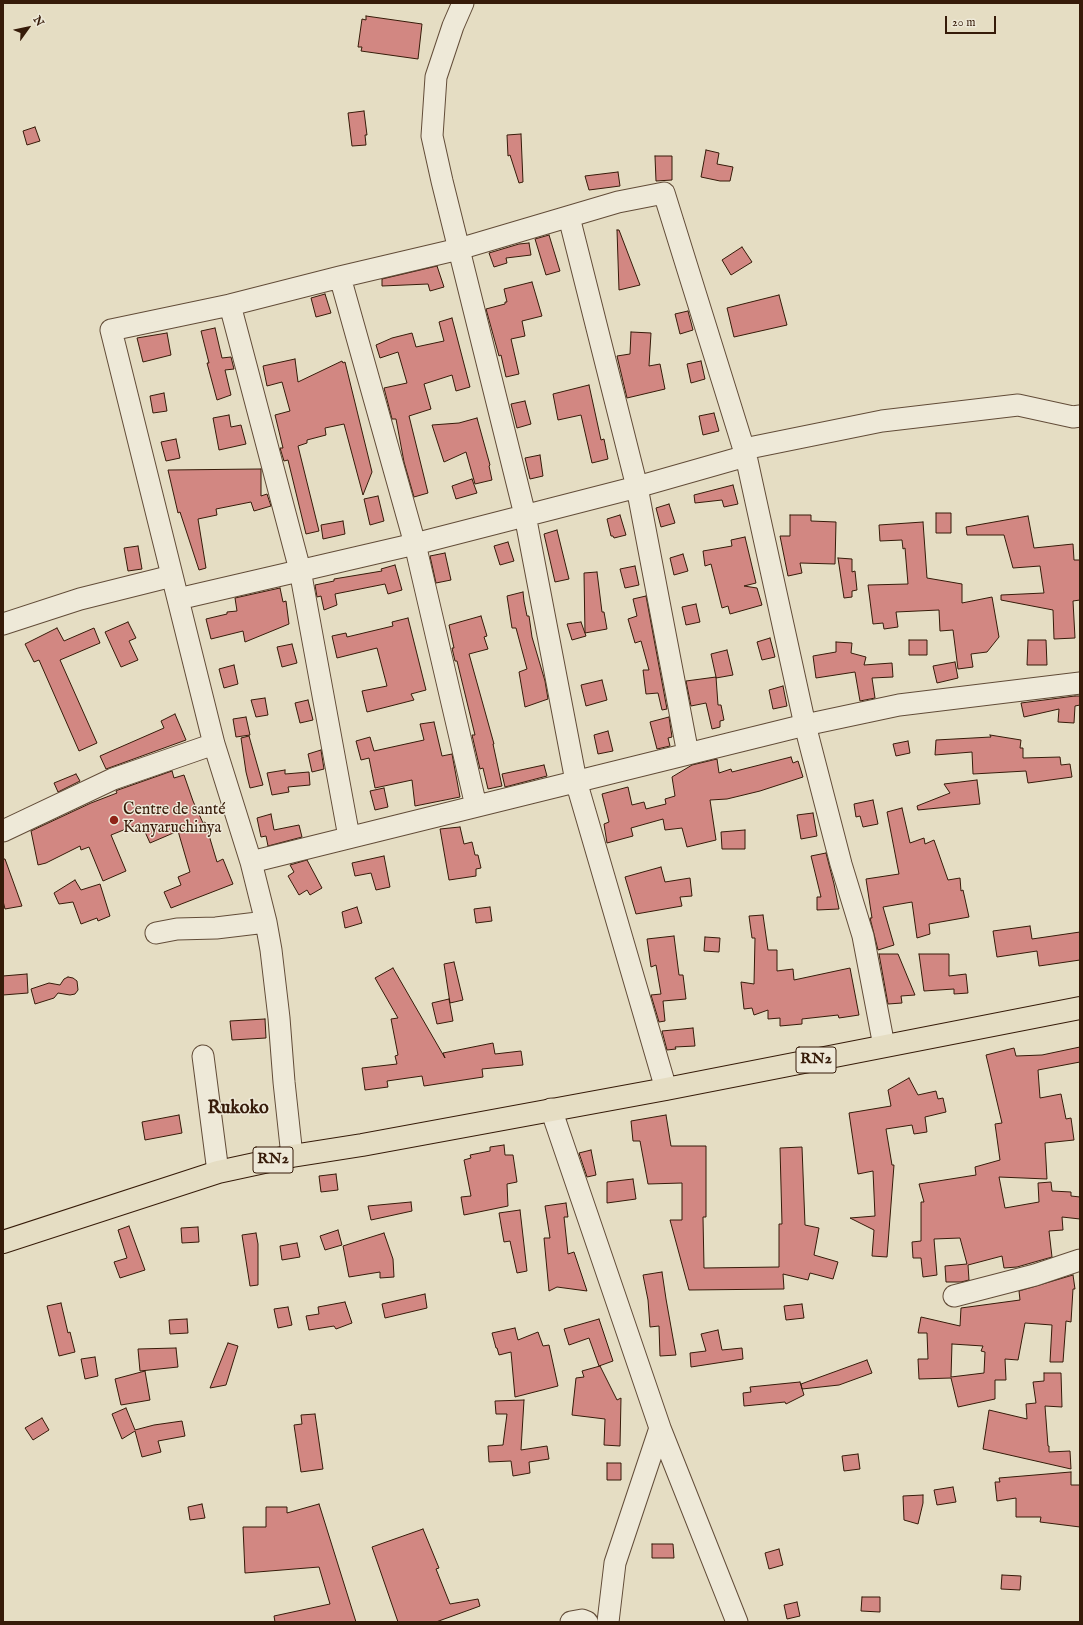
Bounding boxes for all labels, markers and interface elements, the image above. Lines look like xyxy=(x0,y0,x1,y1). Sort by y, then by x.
north arrow xyxy=(8,8,48,48)
scale bar xyxy=(947,8,998,34)
text: N xyxy=(30,14,47,29)
text: 20 m xyxy=(952,15,975,30)
place label: Centre de santé Kanyaruchinya xyxy=(123,801,226,839)
marker: Centre de santé Kanyaruchinya xyxy=(108,814,120,826)
road number: RN2 xyxy=(796,1047,836,1073)
district label: Rukoko xyxy=(207,1098,269,1120)
road number: RN2 xyxy=(253,1147,293,1173)

